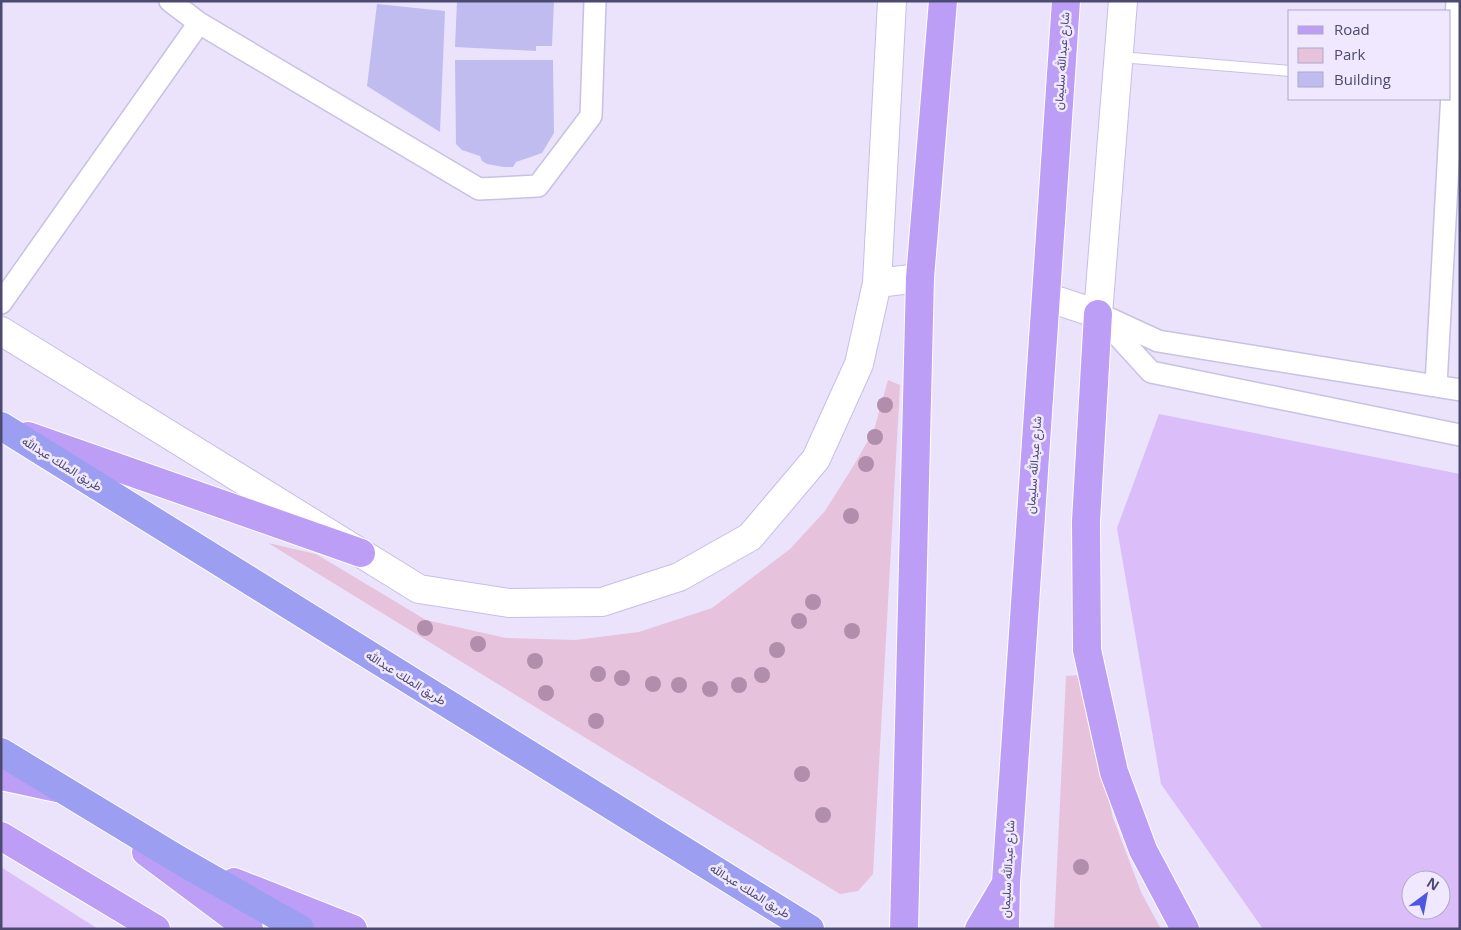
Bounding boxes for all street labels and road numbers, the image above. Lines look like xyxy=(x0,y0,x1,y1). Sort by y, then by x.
street label: شارع عبدالله سليمان xyxy=(1050,11,1074,111)
street label: شارع عبدالله سليمان xyxy=(1022,415,1046,515)
street label: طريق الملك عبدالله xyxy=(19,432,106,495)
street label: طريق الملك عبدالله xyxy=(363,646,450,709)
street label: شارع عبدالله سليمان xyxy=(996,820,1020,918)
street label: طريق الملك عبدالله xyxy=(707,859,794,922)

